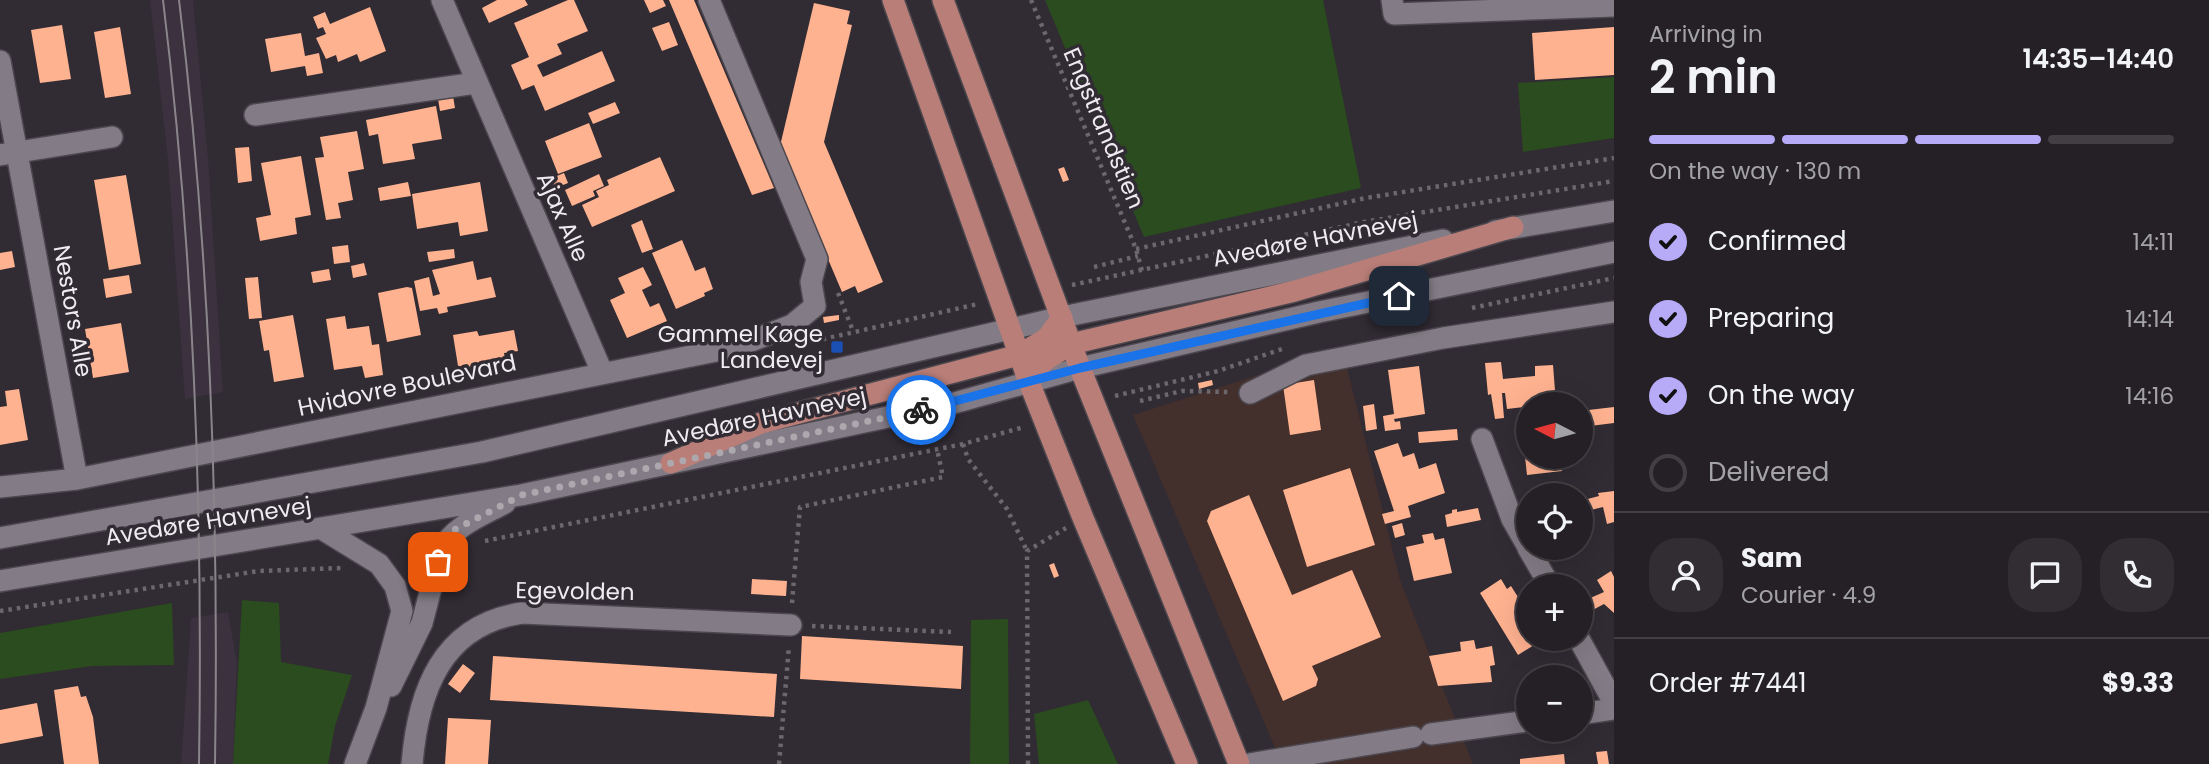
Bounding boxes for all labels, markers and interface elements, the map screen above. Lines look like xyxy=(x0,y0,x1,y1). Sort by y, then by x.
text: Arriving in xyxy=(1649,18,1763,50)
text: 14:35–14:40 xyxy=(2023,41,2174,77)
street label: Engstrandstien xyxy=(1056,43,1152,213)
text: 2 min xyxy=(1649,45,1778,109)
text: On the way · 130 m xyxy=(1649,155,1861,187)
street label: Ajax Alle xyxy=(529,167,597,267)
street label: Avedøre Havnevej xyxy=(1210,203,1420,275)
icon: check xyxy=(1649,223,1687,261)
text: Confirmed xyxy=(1708,223,1846,259)
text: 14:11 xyxy=(2133,226,2174,258)
street label: Nestors Alle xyxy=(46,243,100,379)
pin xyxy=(1369,266,1429,326)
icon: home xyxy=(1380,277,1418,315)
icon: check xyxy=(1649,300,1687,338)
text: Preparing xyxy=(1708,300,1834,336)
text: 14:14 xyxy=(2125,303,2174,335)
place label: Gammel Køge Landevej xyxy=(658,318,823,376)
marker: Gammel Køge Landevej xyxy=(829,339,845,355)
street label: Hvidovre Boulevard xyxy=(295,346,519,424)
courier xyxy=(886,375,956,445)
icon: check xyxy=(1649,377,1687,415)
text: On the way xyxy=(1708,377,1855,413)
street label: Avedøre Havnevej xyxy=(659,380,869,454)
text: 14:16 xyxy=(2125,380,2174,412)
icon: bike xyxy=(902,391,940,429)
north arrow xyxy=(1516,392,1592,469)
map controls xyxy=(1516,392,1593,742)
text: Delivered xyxy=(1708,454,1829,490)
button: locate xyxy=(1516,483,1593,560)
street label: Avedøre Havnevej xyxy=(103,489,313,553)
pin xyxy=(408,532,468,592)
button: person xyxy=(1649,538,1723,612)
button: chat xyxy=(2008,538,2082,612)
button: phone xyxy=(2100,538,2174,612)
text: Sam xyxy=(1741,540,1802,576)
icon: bag xyxy=(419,543,457,581)
street label: Egevolden xyxy=(515,574,635,608)
button: + xyxy=(1516,574,1593,651)
text: Courier · 4.9 xyxy=(1741,579,1876,611)
button: − xyxy=(1516,665,1593,742)
text: Order #7441 xyxy=(1649,665,1807,701)
text: $9.33 xyxy=(2102,665,2174,701)

